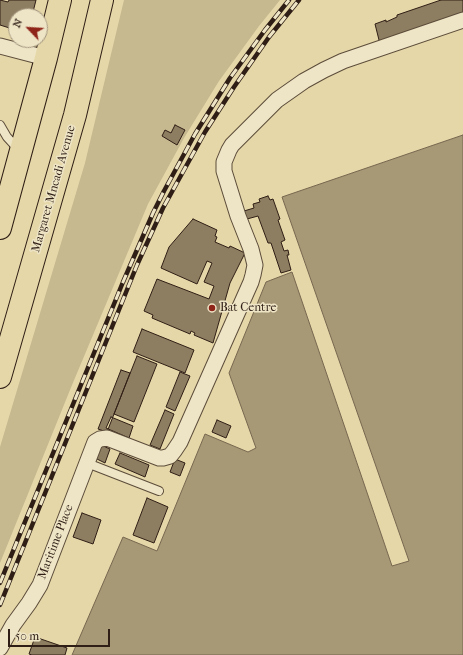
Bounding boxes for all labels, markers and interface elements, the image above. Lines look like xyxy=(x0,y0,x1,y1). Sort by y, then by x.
north arrow xyxy=(8,8,48,48)
text: N xyxy=(10,17,25,30)
street label: Margaret Mncadi Avenue xyxy=(29,124,79,254)
place label: Bat Centre xyxy=(220,301,276,315)
marker: Bat Centre xyxy=(207,303,217,313)
street label: Maritime Place xyxy=(35,503,77,581)
scale bar xyxy=(10,621,112,647)
text: 50 m xyxy=(15,629,39,643)

